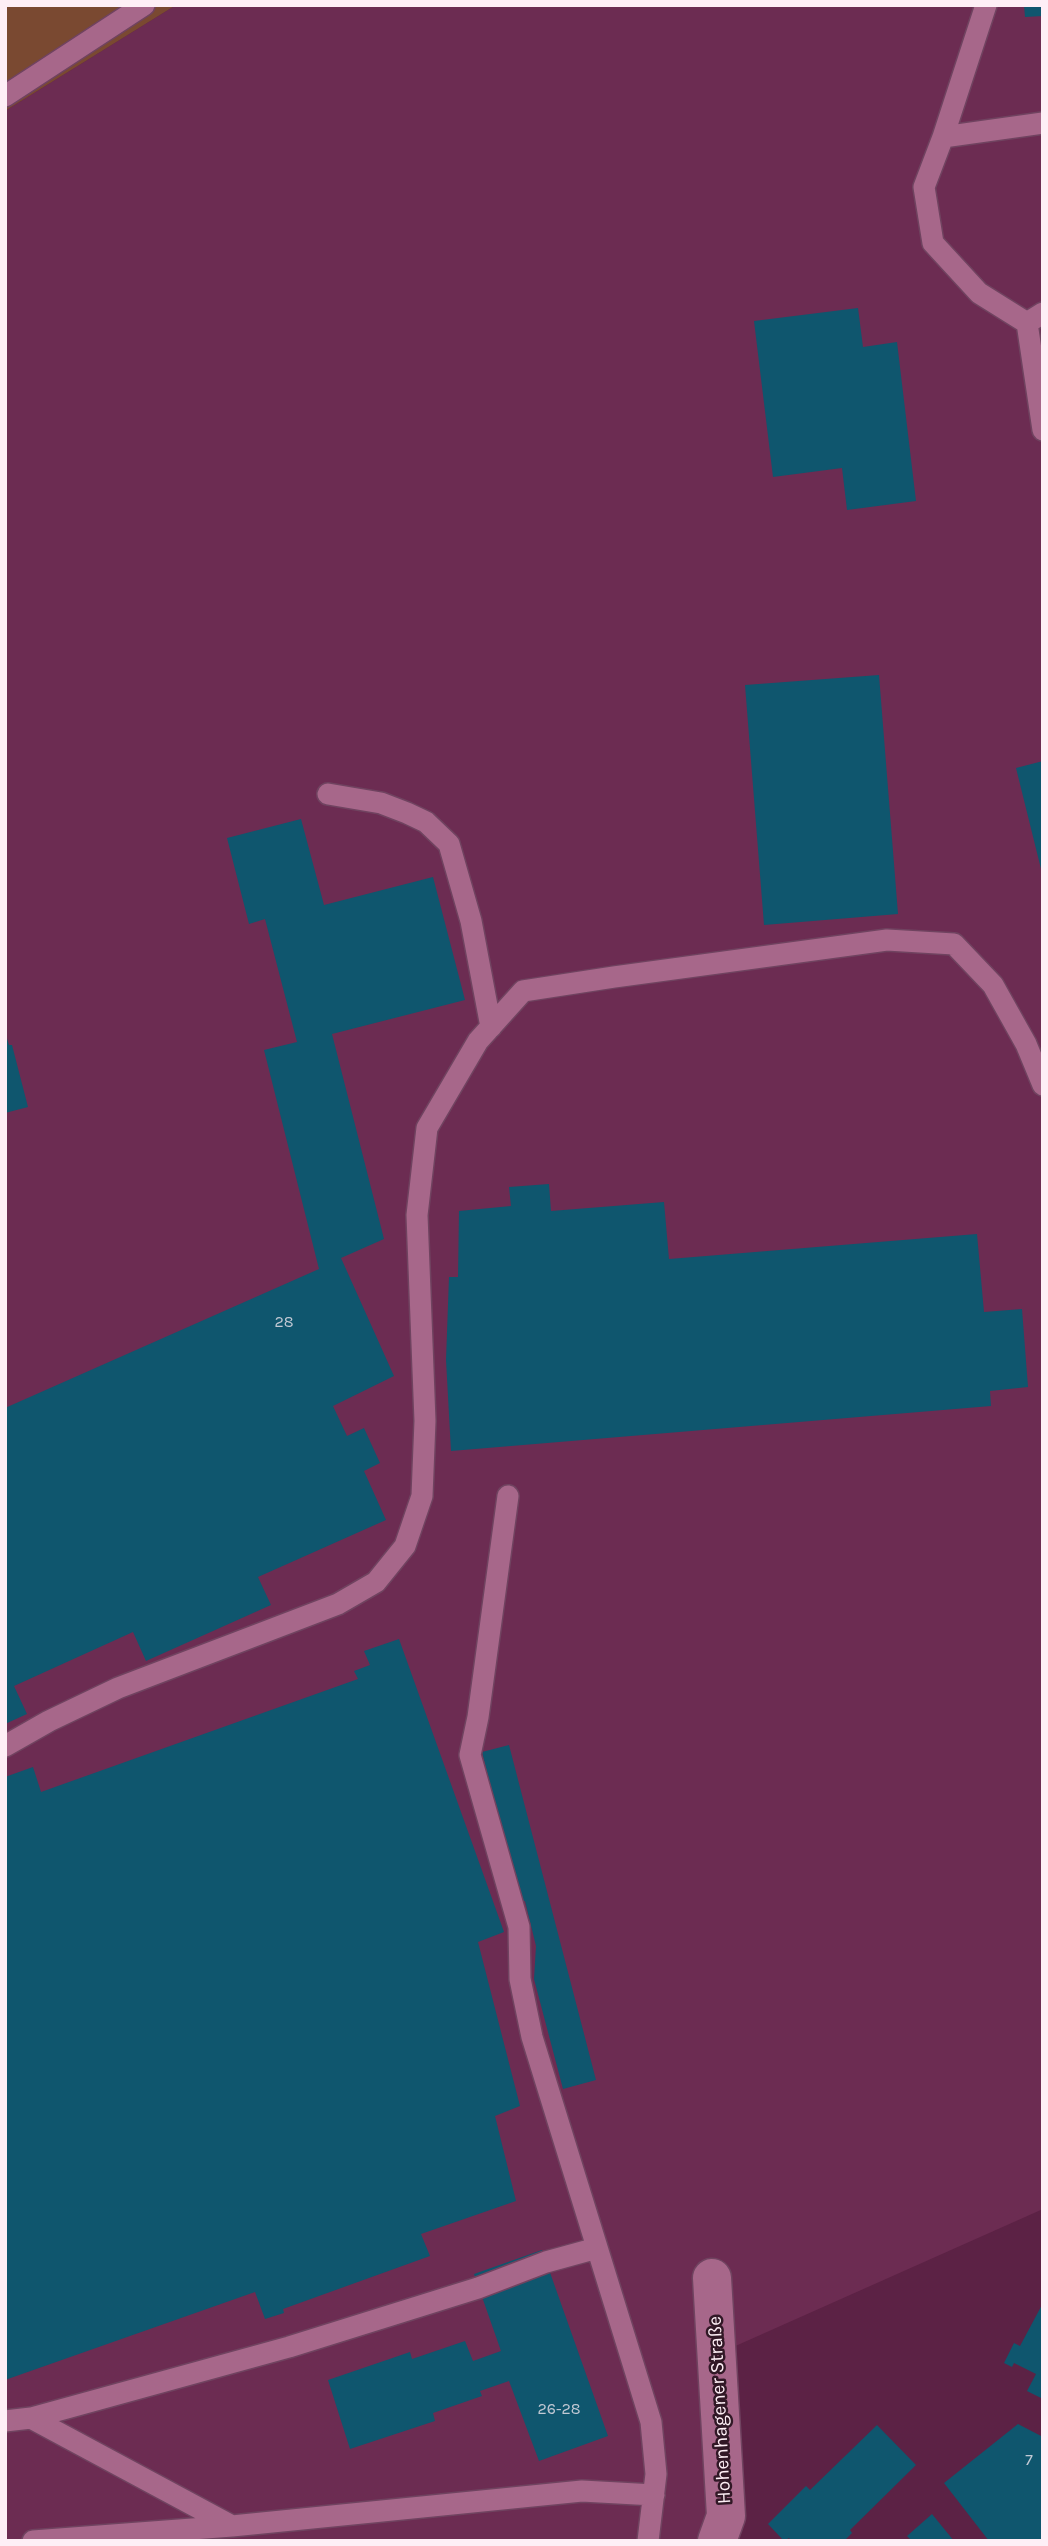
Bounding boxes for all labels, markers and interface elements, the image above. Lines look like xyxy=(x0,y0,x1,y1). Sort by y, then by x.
house number: 28 xyxy=(274,1312,294,1332)
street label: Hohenhagener Straße xyxy=(704,2315,736,2505)
house number: 26-28 xyxy=(537,2399,581,2419)
house number: 7 xyxy=(1025,2450,1033,2470)

